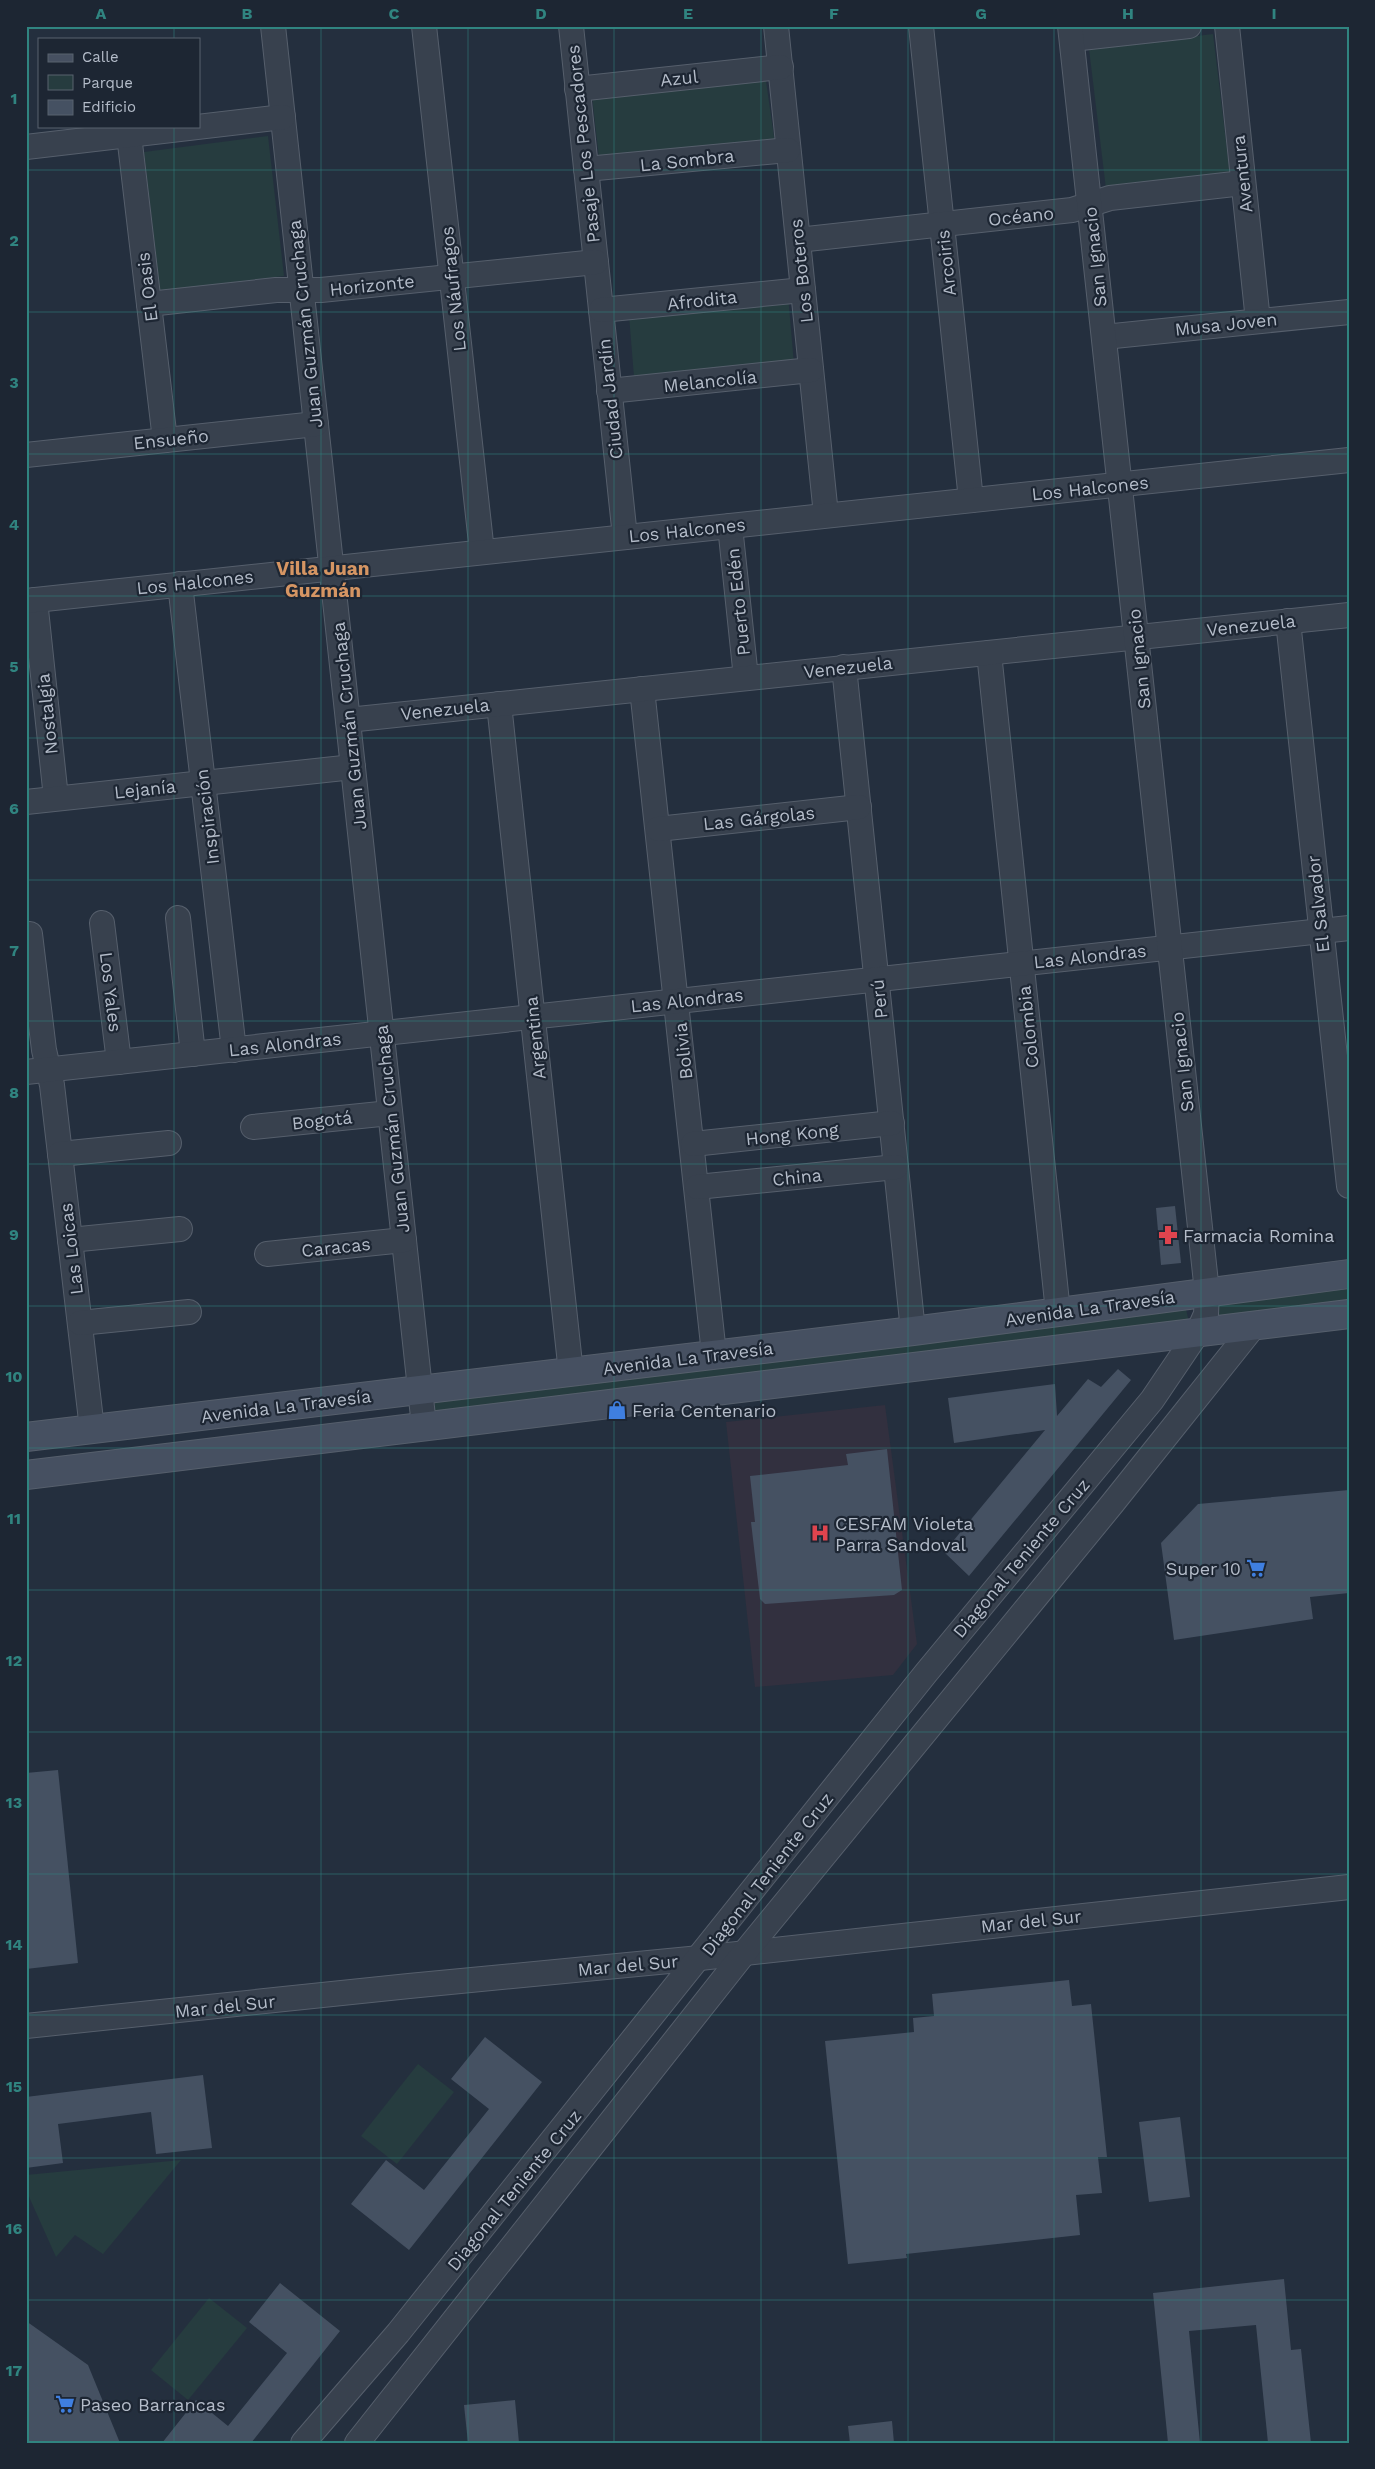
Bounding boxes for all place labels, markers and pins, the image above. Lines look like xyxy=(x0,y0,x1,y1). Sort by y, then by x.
pharmacy icon: Farmacia Romina xyxy=(1157,1224,1179,1246)
place label: Farmacia Romina xyxy=(1183,1225,1334,1246)
shop icon: Feria Centenario xyxy=(606,1399,628,1421)
place label: Feria Centenario xyxy=(632,1400,776,1421)
place label: CESFAM Violeta Parra Sandoval xyxy=(835,1513,973,1555)
hospital icon: CESFAM Violeta Parra Sandoval xyxy=(809,1522,831,1544)
supermarket icon: Super 10 xyxy=(1245,1557,1267,1579)
place label: Super 10 xyxy=(1166,1558,1241,1579)
supermarket icon: Paseo Barrancas xyxy=(54,2393,76,2415)
place label: Paseo Barrancas xyxy=(80,2394,225,2415)

